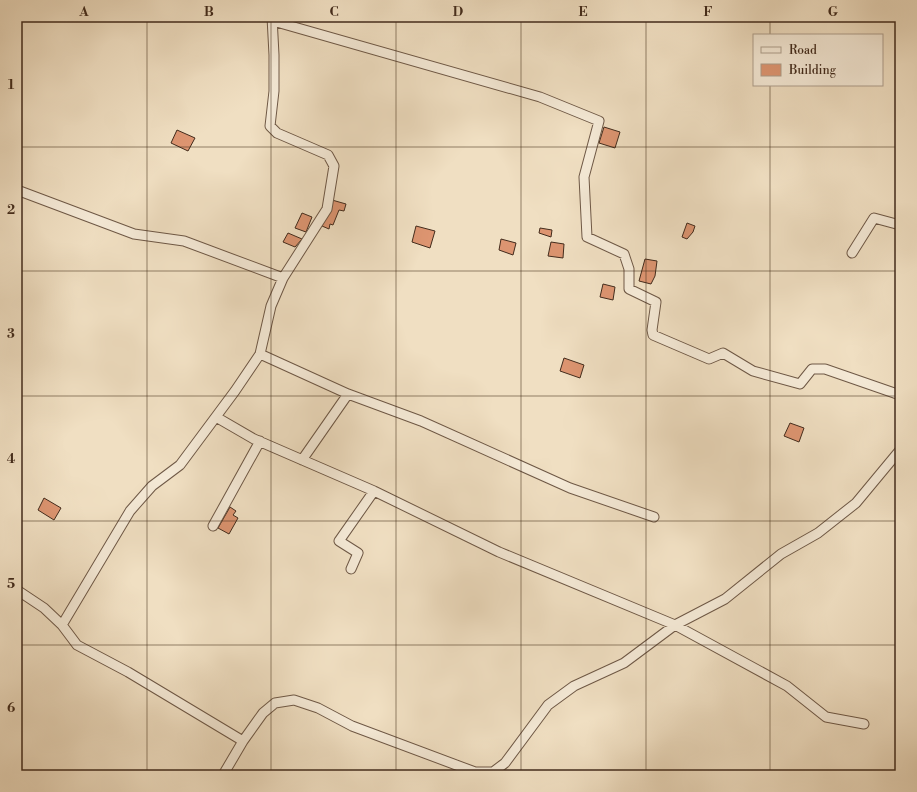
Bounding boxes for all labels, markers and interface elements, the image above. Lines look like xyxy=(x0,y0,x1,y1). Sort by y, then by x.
text: A xyxy=(78,4,89,20)
text: B xyxy=(204,4,214,20)
text: C xyxy=(329,4,339,20)
text: D xyxy=(453,4,463,20)
text: E xyxy=(578,4,588,20)
text: F xyxy=(703,4,713,20)
text: G xyxy=(828,4,839,20)
legend xyxy=(753,34,883,86)
text: Road xyxy=(789,43,817,58)
text: Building xyxy=(788,63,837,78)
text: 1 xyxy=(8,77,15,93)
text: 2 xyxy=(7,202,15,218)
text: 3 xyxy=(7,326,15,342)
text: 4 xyxy=(7,451,16,467)
text: 5 xyxy=(7,576,15,592)
text: 6 xyxy=(7,700,15,716)

